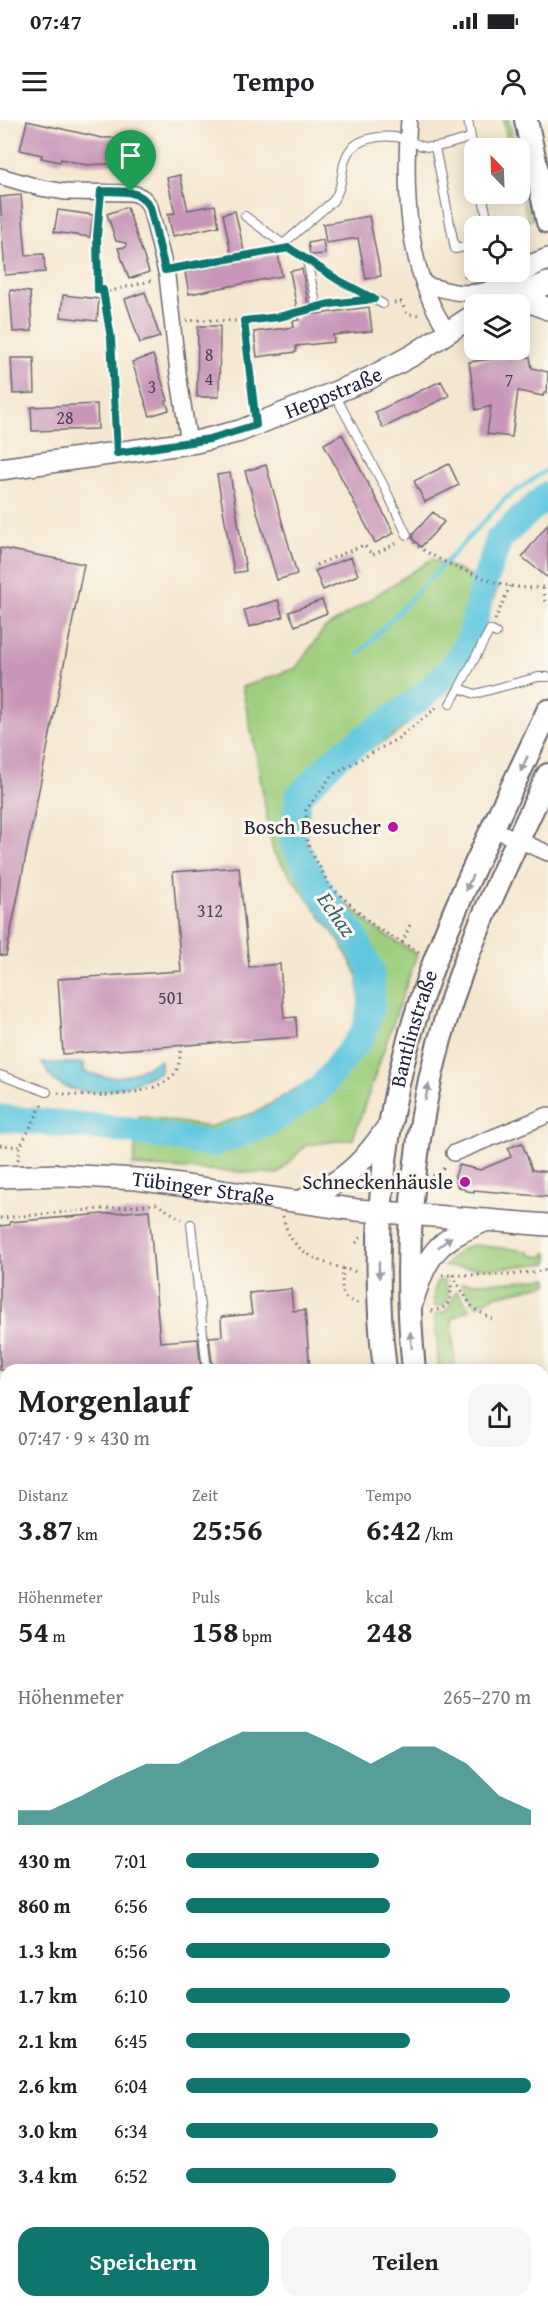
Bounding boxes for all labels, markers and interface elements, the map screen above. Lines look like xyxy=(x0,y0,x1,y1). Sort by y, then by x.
text: 07:47 xyxy=(30,5,82,37)
text: Tempo xyxy=(234,61,315,101)
icon: menu xyxy=(18,65,51,98)
icon: person xyxy=(497,65,530,98)
pin xyxy=(105,130,156,192)
north arrow xyxy=(464,138,530,204)
map controls xyxy=(464,138,530,360)
icon: arrive xyxy=(114,139,147,172)
button: locate xyxy=(464,216,530,282)
button: layers xyxy=(464,294,530,360)
house number: 8 xyxy=(205,341,213,368)
street label: Heppstraße xyxy=(280,358,388,426)
house number: 4 xyxy=(205,365,213,392)
house number: 7 xyxy=(505,366,513,393)
house number: 3 xyxy=(148,373,156,400)
house number: 28 xyxy=(56,404,74,431)
one-way arrow xyxy=(519,755,528,772)
place label: Bosch Besucher xyxy=(244,811,381,842)
marker: Bosch Besucher xyxy=(386,820,400,834)
one-way arrow xyxy=(464,874,474,892)
water label: Echaz xyxy=(309,884,364,944)
house number: 312 xyxy=(197,897,223,924)
street label: Bantlinstraße xyxy=(382,965,445,1090)
house number: 501 xyxy=(158,984,184,1011)
one-way arrow xyxy=(423,1082,432,1101)
street label: Tübinger Straße xyxy=(130,1162,277,1213)
place label: Schneckenhäusle xyxy=(302,1166,453,1197)
marker: Schneckenhäusle xyxy=(458,1175,472,1189)
one-way arrow xyxy=(437,1236,453,1249)
one-way arrow xyxy=(374,1261,384,1280)
one-way arrow xyxy=(406,1330,416,1349)
text: Morgenlauf xyxy=(18,1376,190,1424)
button: share xyxy=(468,1384,531,1447)
text: 07:47 · 9 × 430 m xyxy=(18,1423,150,1452)
text: Distanz xyxy=(18,1483,68,1507)
text: Zeit xyxy=(192,1483,218,1507)
text: Tempo xyxy=(366,1483,412,1507)
text: 3.87 xyxy=(18,1507,73,1551)
text: 25:56 xyxy=(192,1507,263,1551)
text: 6:42 xyxy=(366,1507,421,1551)
text: km xyxy=(73,1522,98,1546)
text: /km xyxy=(421,1522,453,1546)
text: Höhenmeter xyxy=(18,1585,103,1609)
text: Puls xyxy=(192,1585,220,1609)
text: kcal xyxy=(366,1585,393,1609)
text: 54 xyxy=(18,1609,49,1653)
text: 158 xyxy=(192,1609,239,1653)
text: 248 xyxy=(366,1609,413,1653)
text: m xyxy=(49,1624,66,1648)
text: bpm xyxy=(239,1624,272,1648)
text: Höhenmeter xyxy=(18,1682,124,1711)
text: 265–270 m xyxy=(443,1682,531,1711)
text: 430 m xyxy=(18,1846,71,1875)
text: 7:01 xyxy=(114,1846,148,1875)
text: 860 m xyxy=(18,1891,71,1920)
text: 6:56 xyxy=(114,1891,148,1920)
text: 1.3 km xyxy=(18,1936,77,1965)
text: 6:56 xyxy=(114,1936,148,1965)
text: 1.7 km xyxy=(18,1981,77,2010)
text: 6:10 xyxy=(114,1981,148,2010)
text: 2.1 km xyxy=(18,2026,77,2055)
text: 6:45 xyxy=(114,2026,148,2055)
text: 2.6 km xyxy=(18,2071,77,2100)
text: 6:04 xyxy=(114,2071,148,2100)
text: 3.0 km xyxy=(18,2116,77,2145)
text: 6:34 xyxy=(114,2116,148,2145)
text: 3.4 km xyxy=(18,2161,77,2190)
text: 6:52 xyxy=(114,2161,148,2190)
button: Speichern xyxy=(18,2227,269,2296)
button: Teilen xyxy=(281,2227,531,2296)

